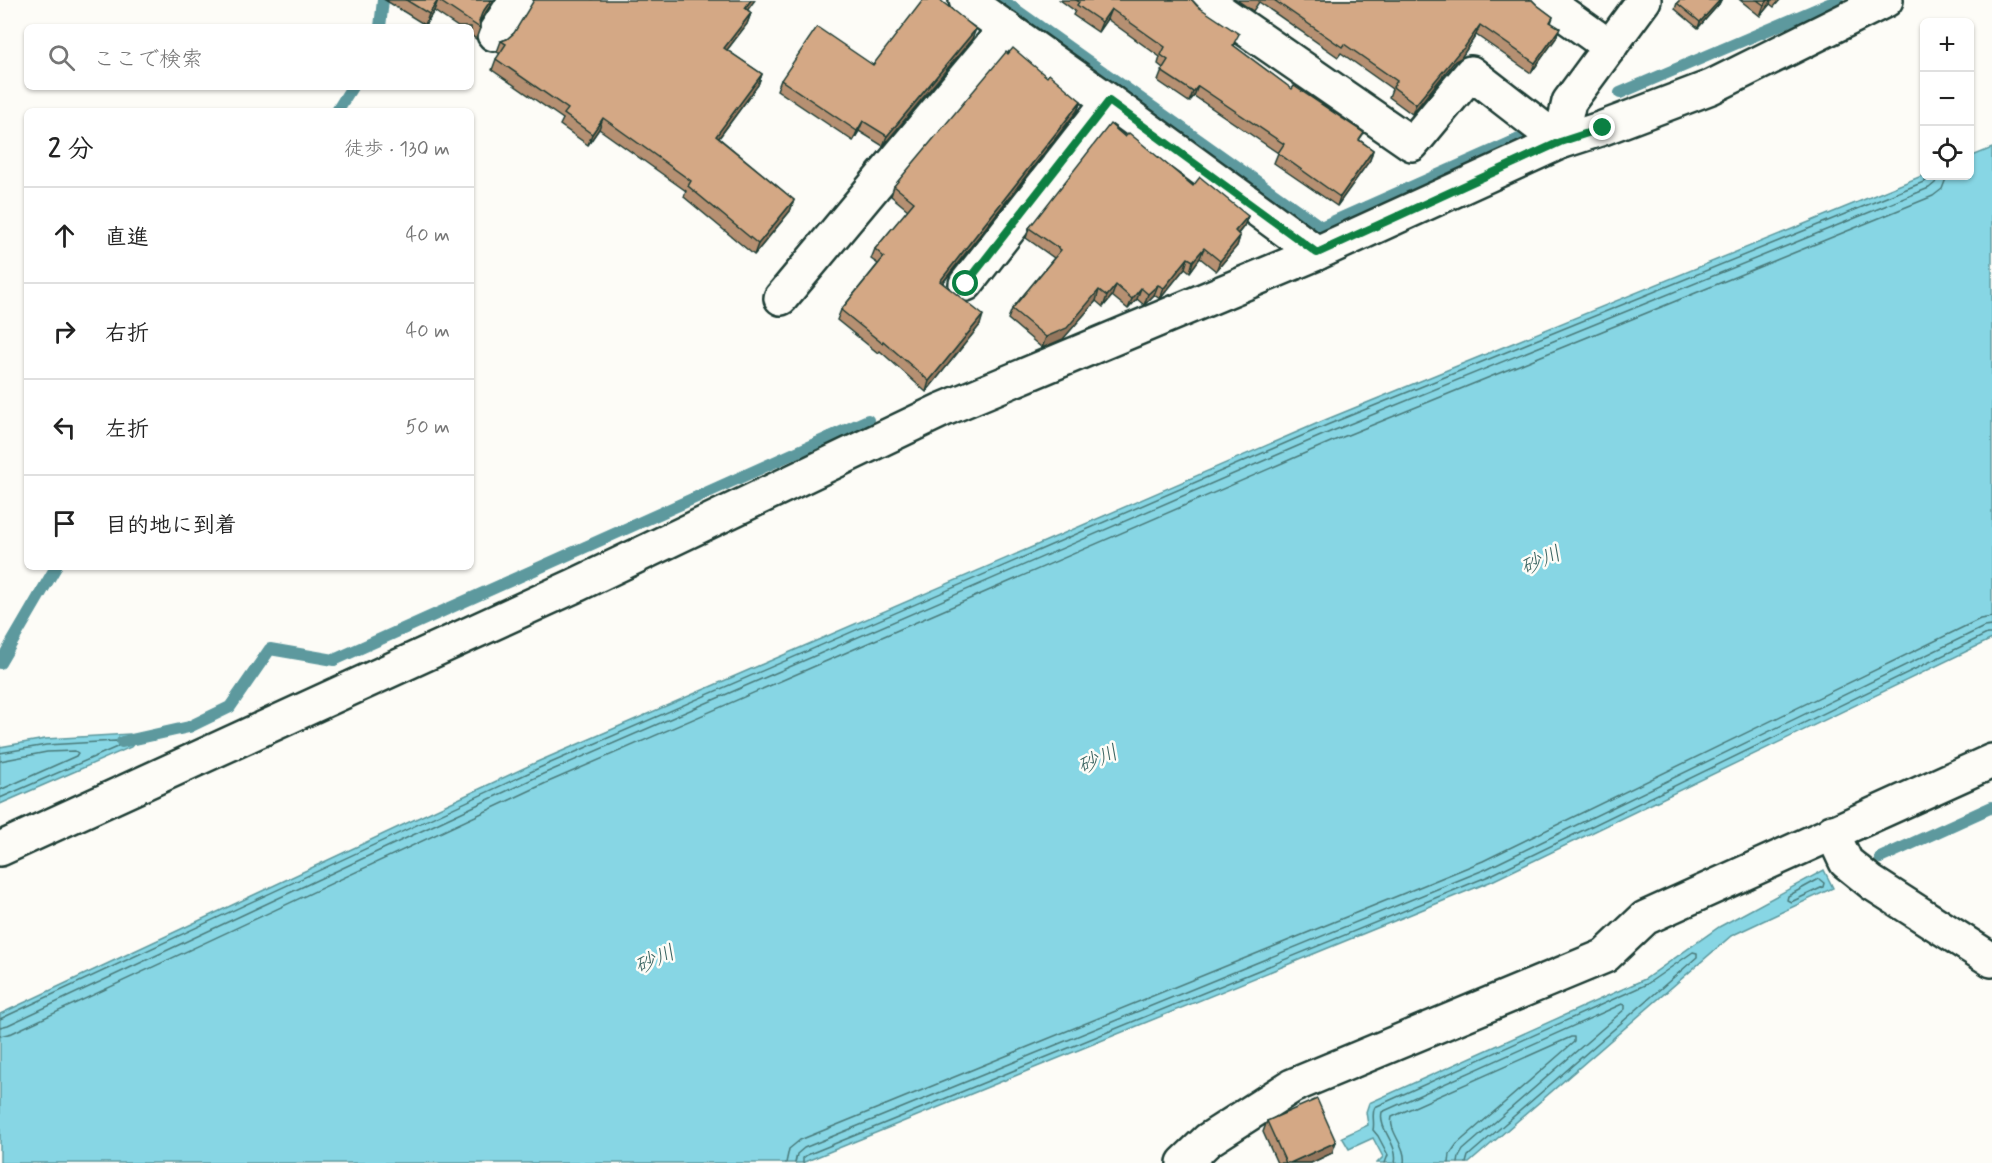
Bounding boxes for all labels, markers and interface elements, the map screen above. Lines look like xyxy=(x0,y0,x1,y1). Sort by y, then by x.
map controls xyxy=(1920,18,1974,180)
button: + xyxy=(1920,18,1974,72)
search box xyxy=(24,24,474,90)
icon: search xyxy=(45,41,78,74)
text: ここで検索 xyxy=(93,46,203,74)
button: − xyxy=(1920,72,1974,126)
route end xyxy=(1589,114,1615,140)
button: locate xyxy=(1920,126,1974,180)
text: 2 分 xyxy=(48,133,94,167)
text: 徒歩 · 130 m xyxy=(344,136,450,163)
icon: ahead xyxy=(48,219,81,252)
text: 40 m xyxy=(406,222,450,249)
text: 直進 xyxy=(105,224,149,252)
route start xyxy=(952,270,978,296)
icon: right xyxy=(48,315,81,348)
text: 40 m xyxy=(406,318,450,345)
text: 右折 xyxy=(105,320,149,348)
icon: left xyxy=(48,411,81,444)
text: 50 m xyxy=(405,414,450,441)
text: 左折 xyxy=(105,416,149,444)
icon: arrive xyxy=(48,507,81,540)
text: 目的地に到着 xyxy=(105,512,237,540)
water label: 砂川 xyxy=(1516,540,1566,582)
water label: 砂川 xyxy=(1073,739,1123,781)
water label: 砂川 xyxy=(630,939,680,981)

